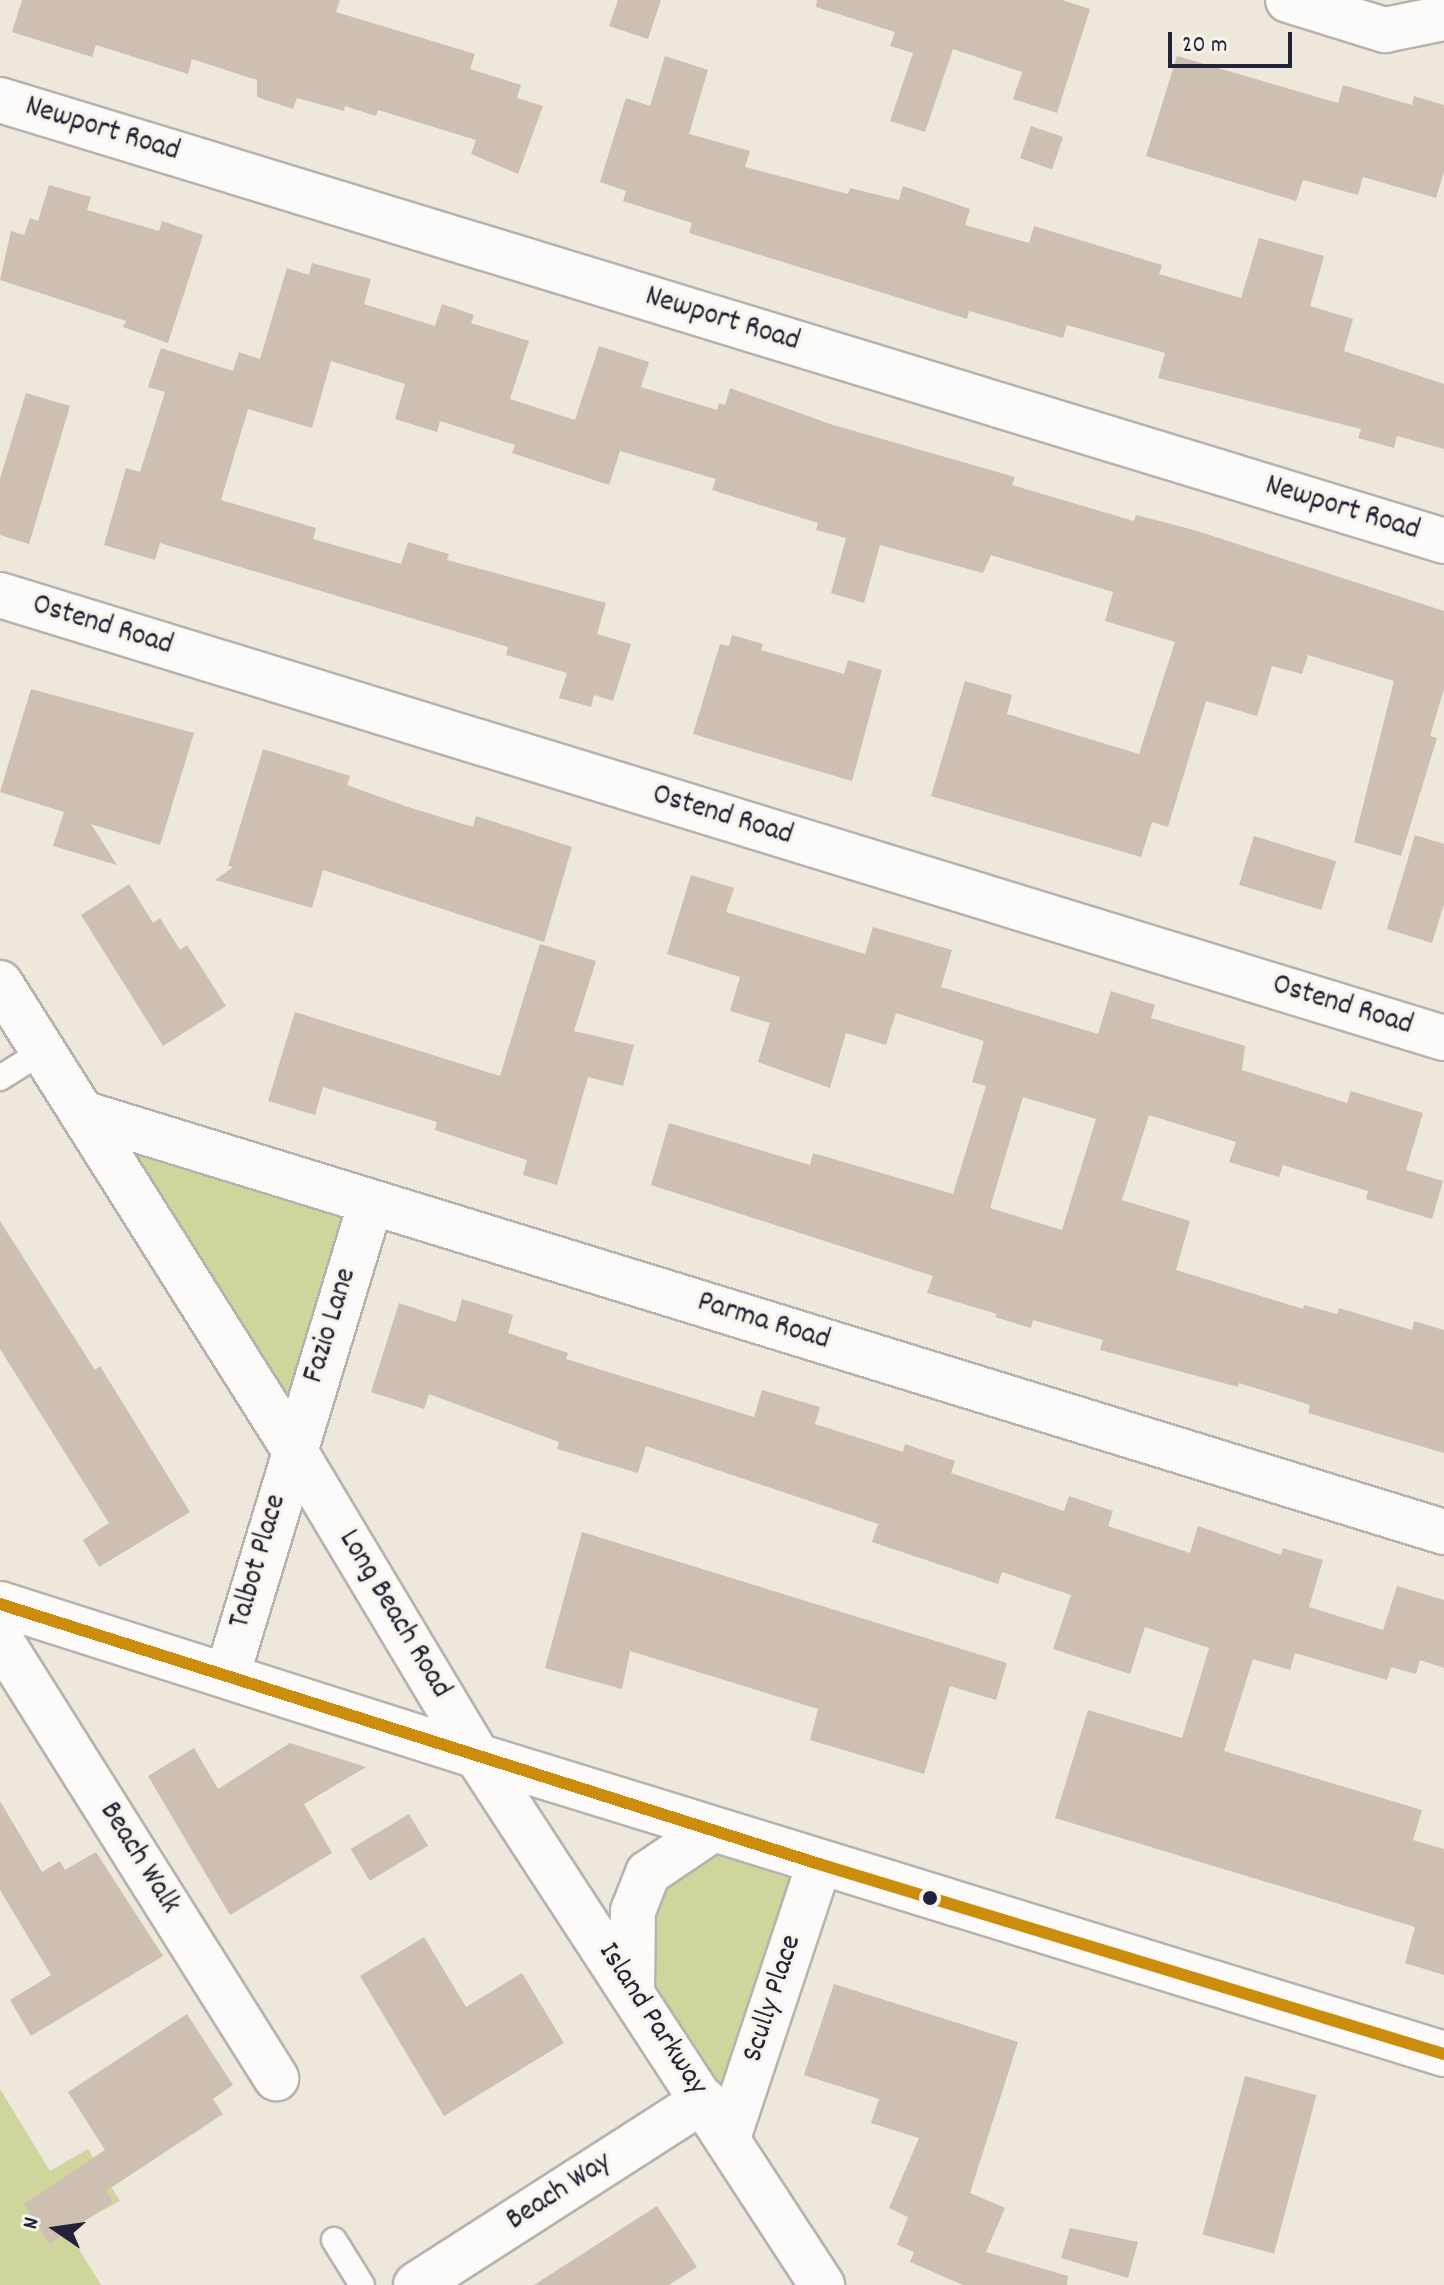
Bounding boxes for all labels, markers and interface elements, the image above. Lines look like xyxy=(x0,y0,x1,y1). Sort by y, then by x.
scale bar xyxy=(1172,16,1296,66)
text: 20 m xyxy=(1182,29,1228,63)
street label: Newport Road xyxy=(20,90,184,172)
street label: Newport Road xyxy=(640,280,804,362)
street label: Newport Road xyxy=(1260,469,1424,551)
street label: Ostend Road xyxy=(27,589,177,665)
street label: Ostend Road xyxy=(647,779,797,855)
street label: Ostend Road xyxy=(1267,969,1417,1045)
street label: Fazio Lane xyxy=(298,1264,366,1388)
street label: Parma Road xyxy=(692,1286,834,1360)
street label: Talbot Place xyxy=(224,1491,296,1633)
street label: Long Beach Road xyxy=(329,1524,457,1706)
street label: Beach Walk xyxy=(90,1797,186,1921)
unlabelled marker xyxy=(922,1890,938,1906)
street label: Scully Place xyxy=(737,1931,811,2067)
street label: Island Parkway xyxy=(588,1937,714,2103)
street label: Beach Way xyxy=(501,2146,619,2240)
north arrow xyxy=(16,2189,96,2269)
text: N xyxy=(16,2215,48,2232)

